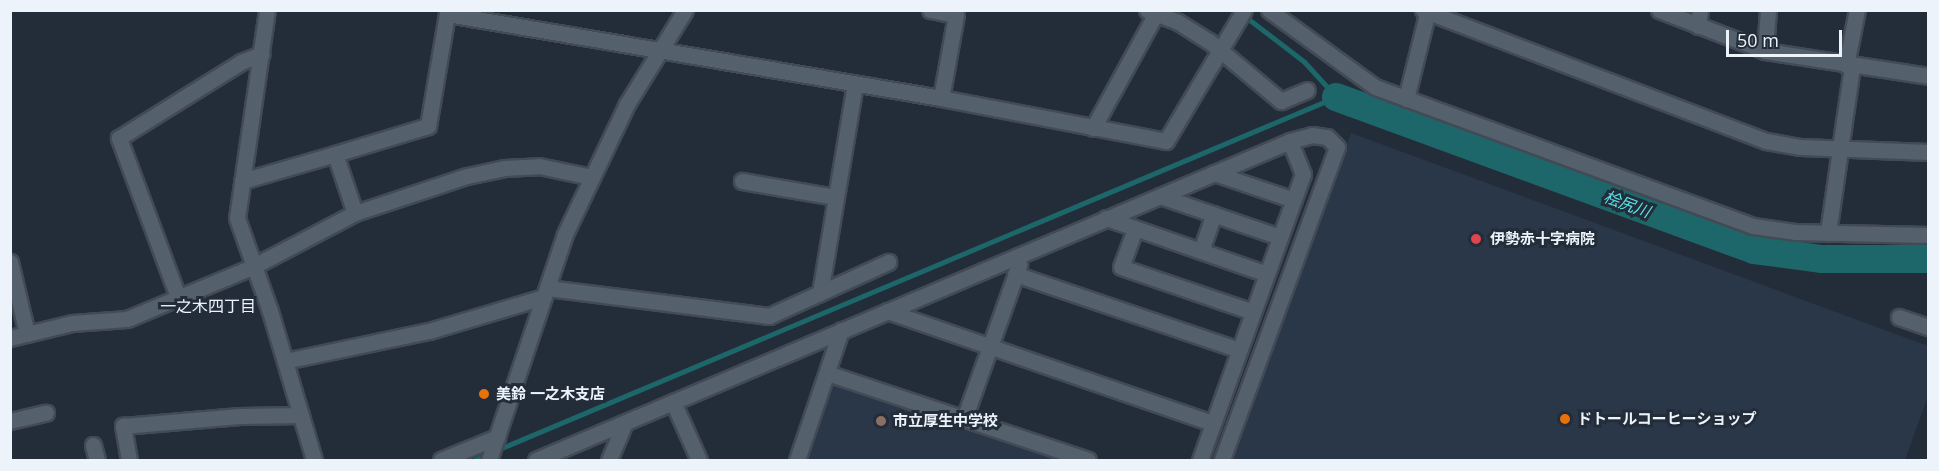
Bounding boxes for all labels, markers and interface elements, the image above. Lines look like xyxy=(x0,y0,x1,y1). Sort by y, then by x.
scale bar xyxy=(1729,18,1844,56)
text: 50 m xyxy=(1737,28,1779,52)
water label: 桧尻川 xyxy=(1601,187,1653,221)
marker: 伊勢赤十字病院 xyxy=(1467,230,1485,248)
place label: 伊勢赤十字病院 xyxy=(1490,230,1595,248)
district label: 一之木四丁目 xyxy=(160,296,256,316)
place label: 美鈴 一之木支店 xyxy=(496,385,605,403)
marker: 美鈴 一之木支店 xyxy=(477,387,491,401)
place label: ドトールコーヒーショップ xyxy=(1577,410,1757,428)
place label: 市立厚生中学校 xyxy=(893,412,998,430)
marker: ドトールコーヒーショップ xyxy=(1558,412,1572,426)
marker: 市立厚生中学校 xyxy=(874,414,888,428)

